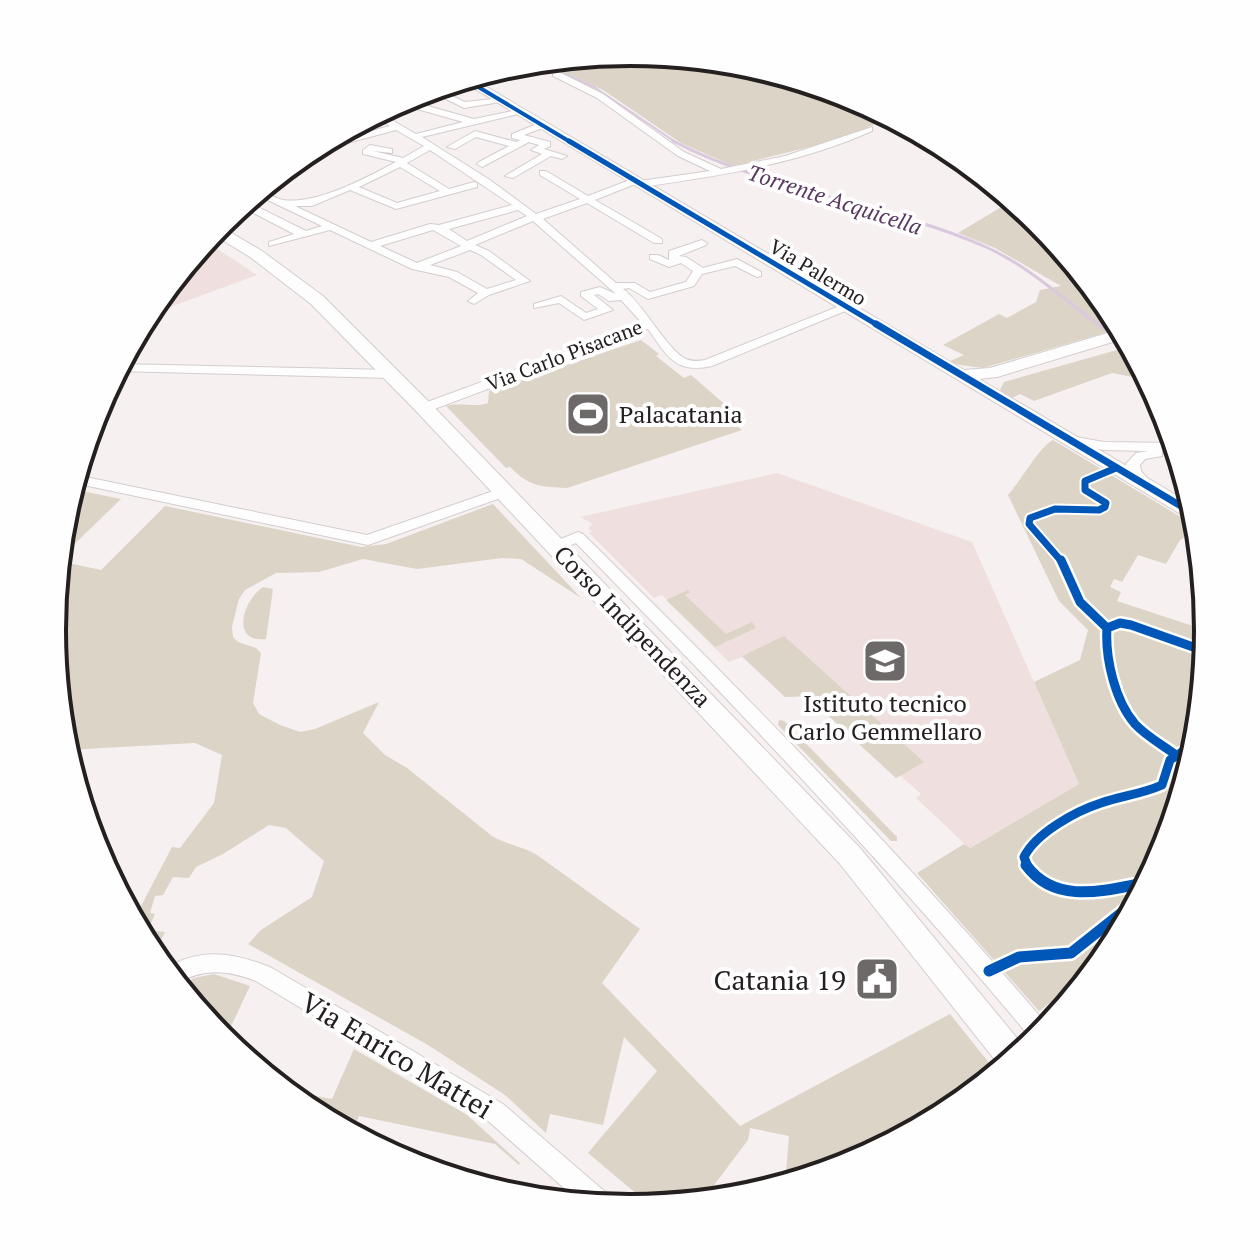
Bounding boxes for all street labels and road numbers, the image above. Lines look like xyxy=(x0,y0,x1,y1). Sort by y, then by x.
street label: Via Palermo xyxy=(764,232,872,312)
street label: Via Carlo Pisacane xyxy=(482,313,646,397)
street label: Corso Indipendenza xyxy=(547,538,719,714)
street label: Via Enrico Mattei xyxy=(294,983,500,1127)

